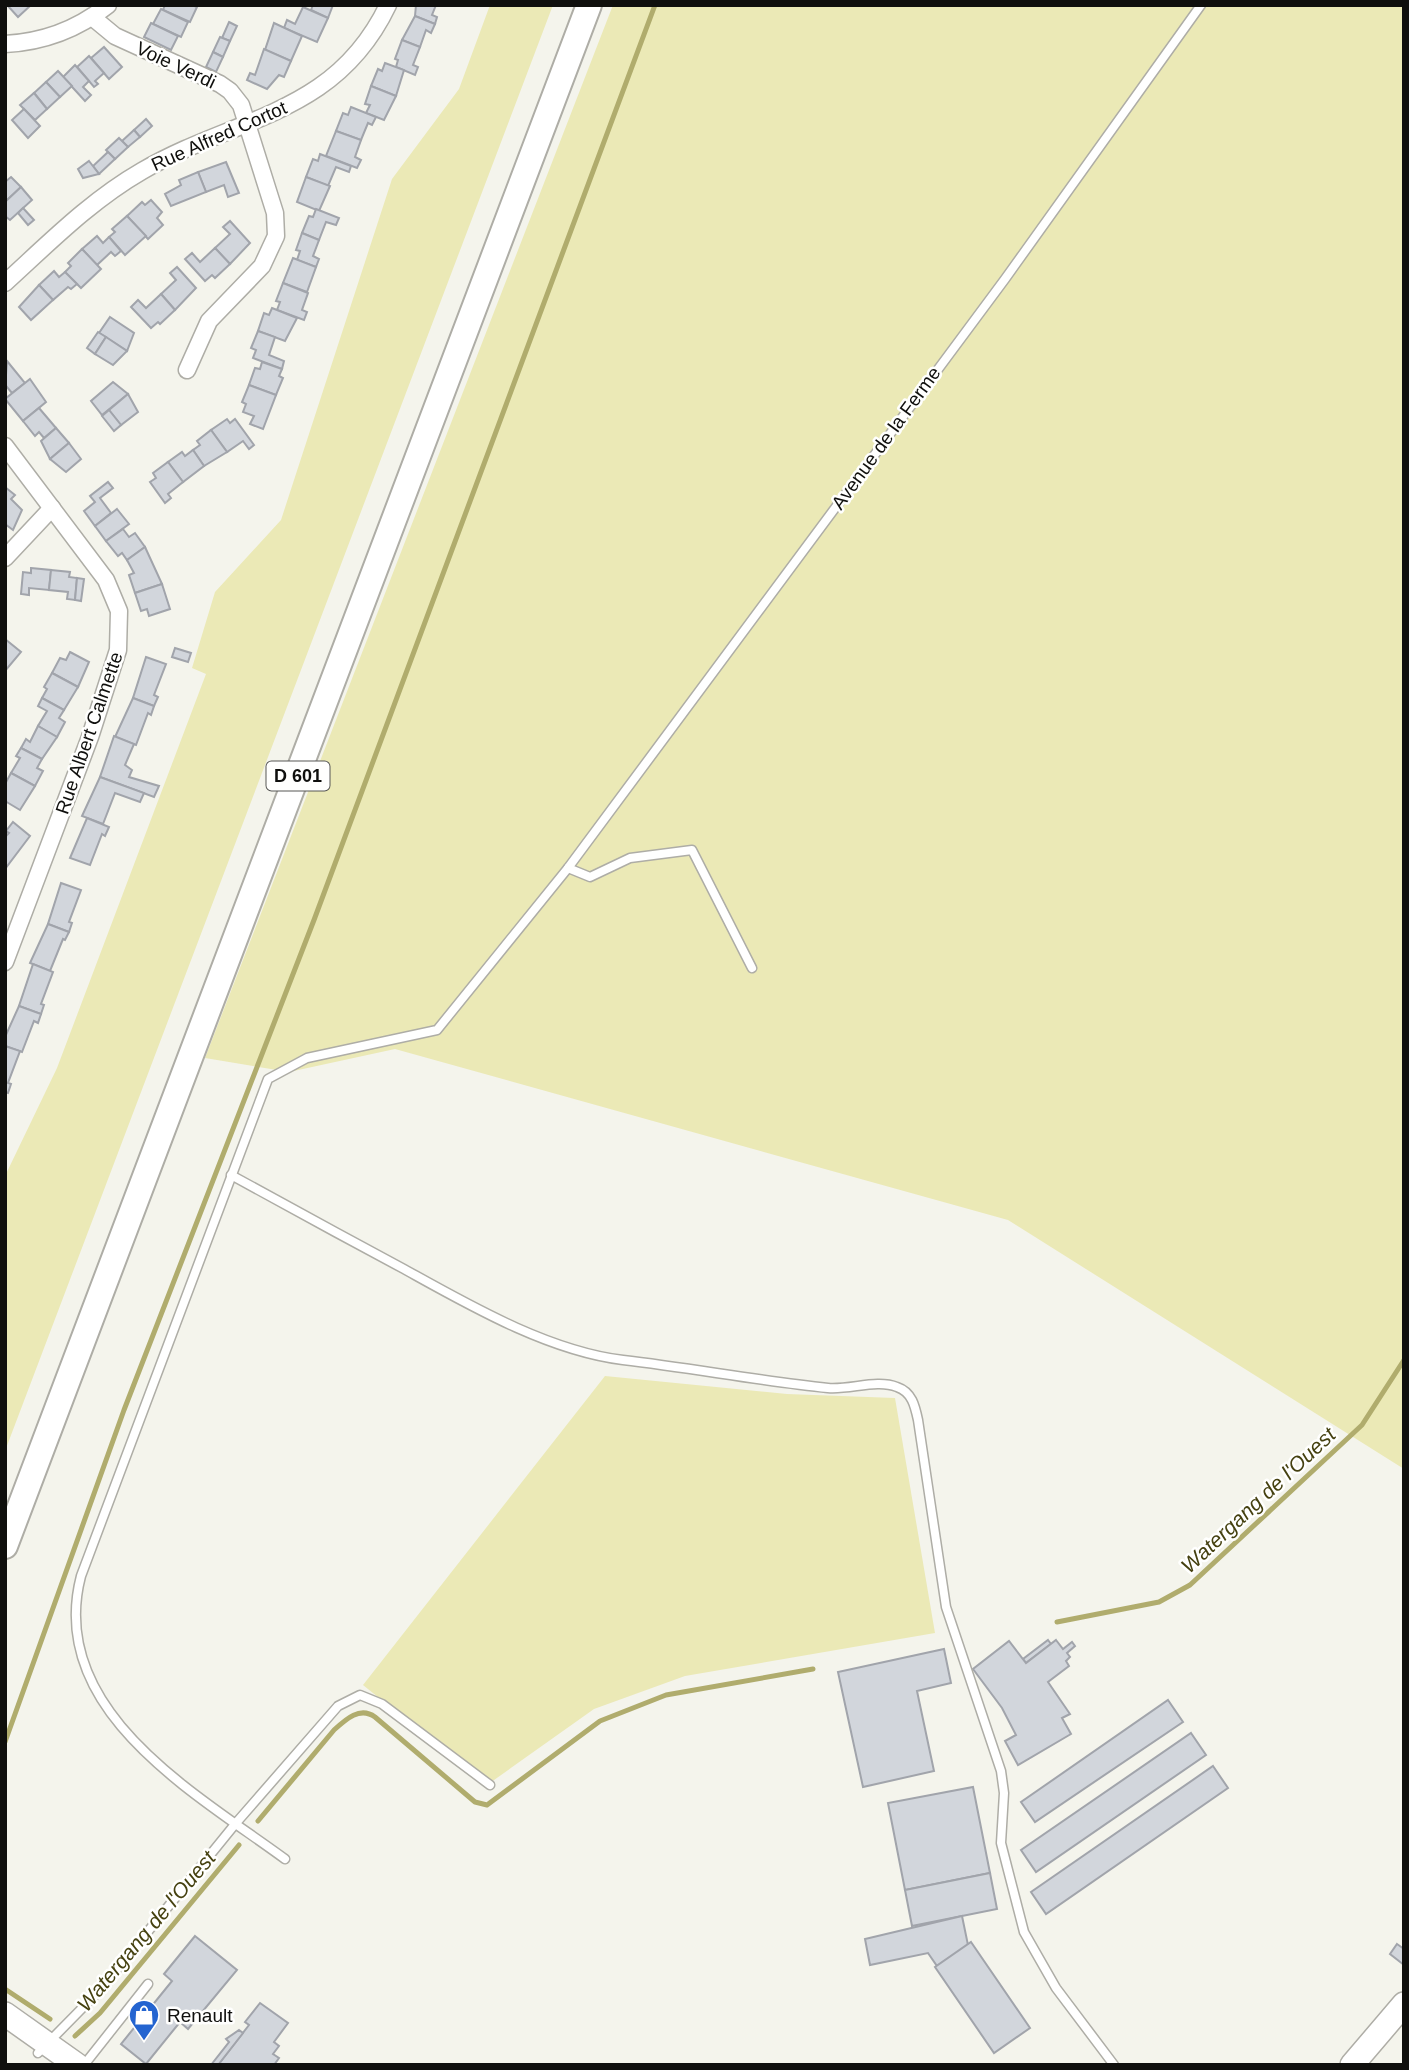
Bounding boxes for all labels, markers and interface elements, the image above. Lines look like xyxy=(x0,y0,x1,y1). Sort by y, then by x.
street label: Voie Verdi xyxy=(133,37,219,93)
street label: Rue Alfred Cortot xyxy=(148,96,290,175)
street label: Avenue de la Ferme xyxy=(827,363,945,513)
street label: Rue Albert Calmette xyxy=(51,649,127,817)
road number: D 601 xyxy=(266,762,330,790)
water label: Watergang de l'Ouest xyxy=(1176,1422,1341,1577)
water label: Watergang de l'Ouest xyxy=(72,1845,221,2016)
shop icon: Renault xyxy=(127,1998,161,2042)
place label: Renault xyxy=(167,2005,233,2026)

